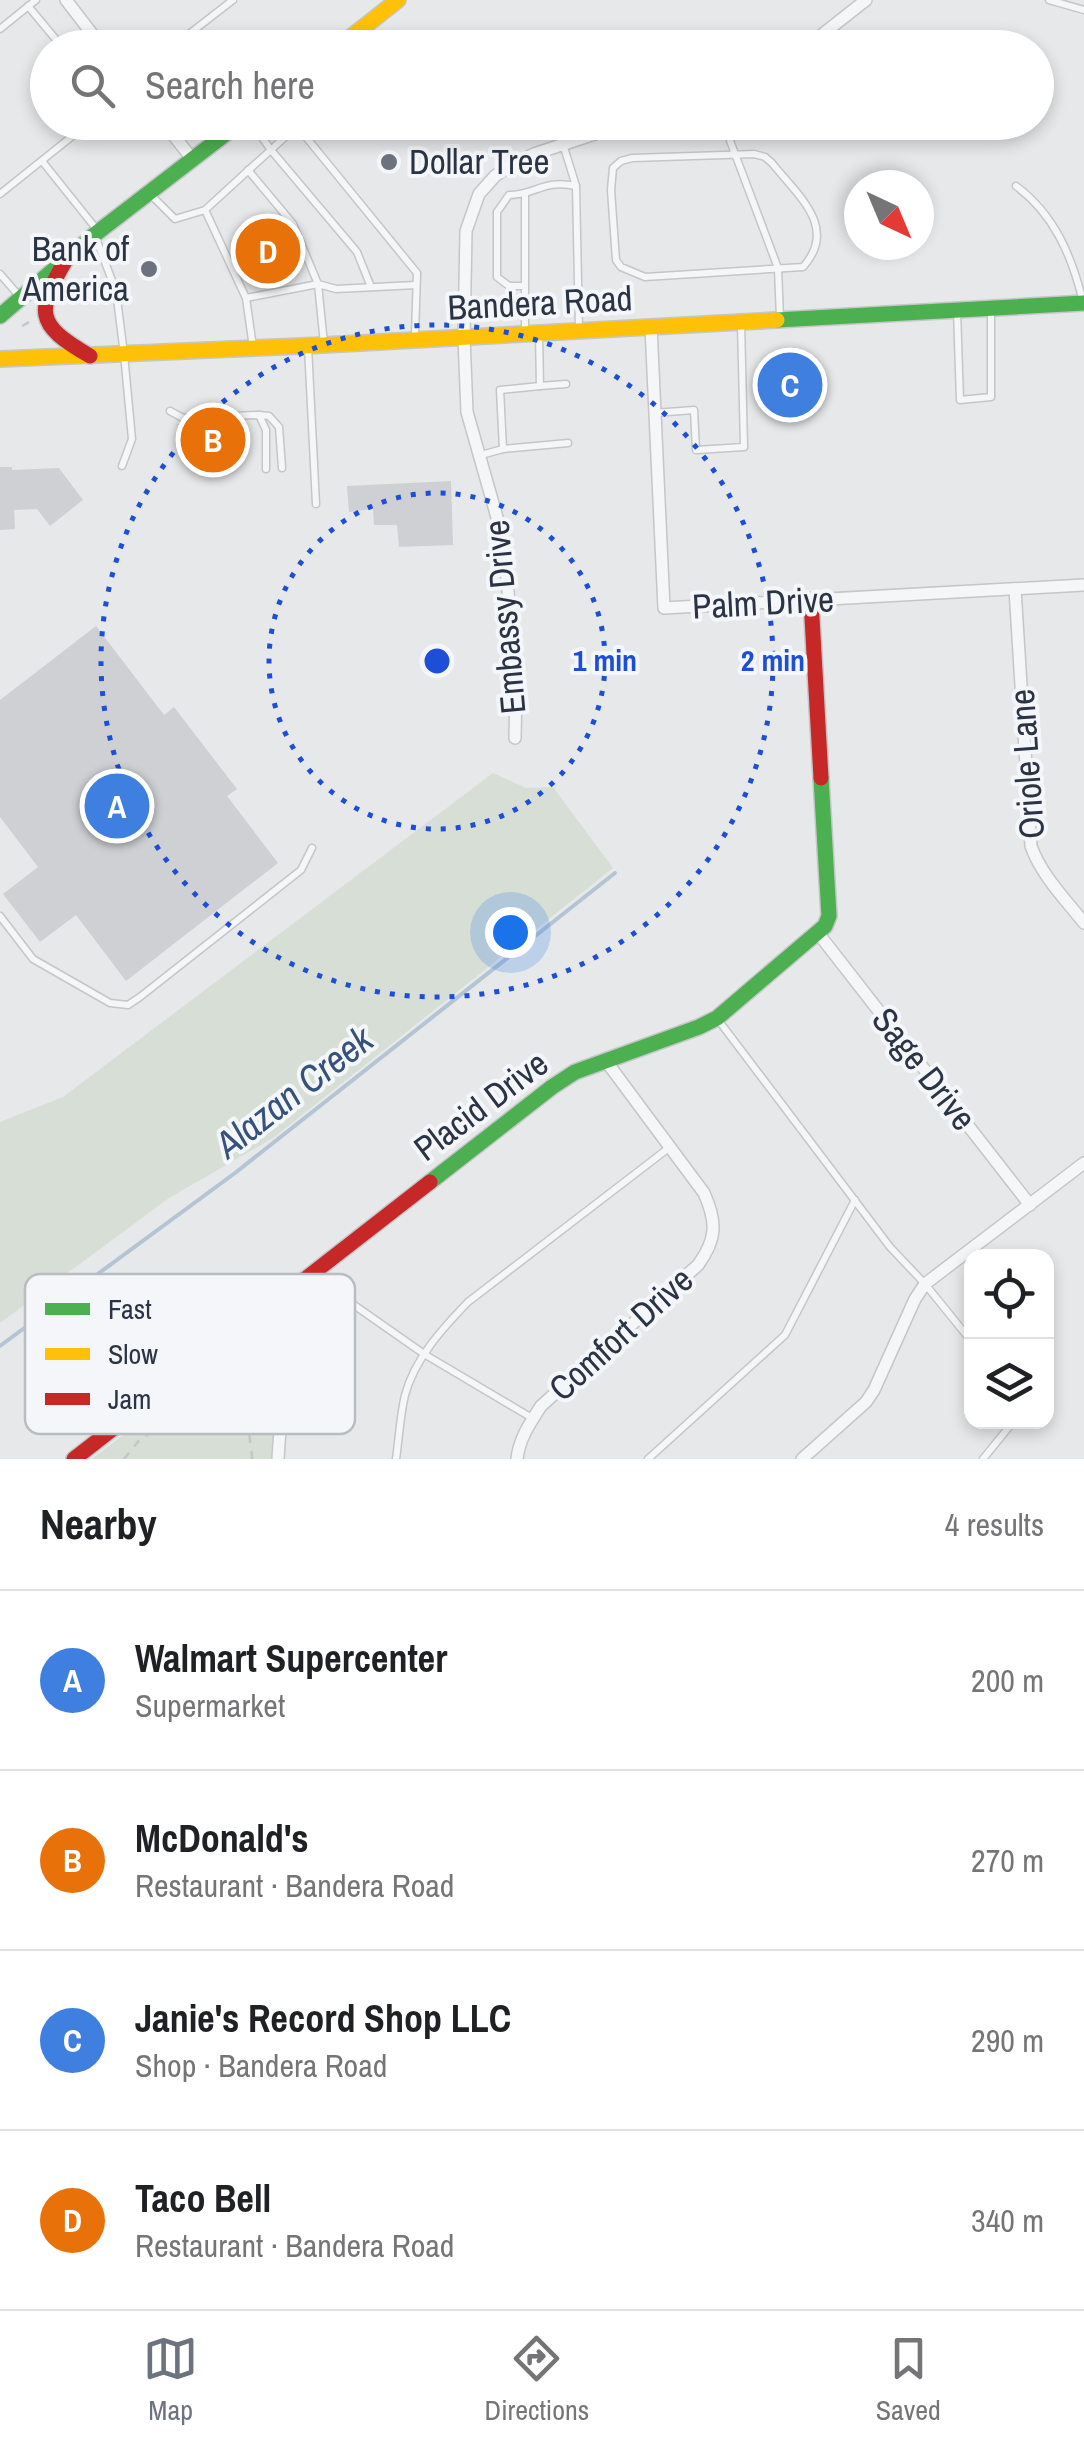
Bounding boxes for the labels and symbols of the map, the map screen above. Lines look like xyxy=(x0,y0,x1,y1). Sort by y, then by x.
place label: Dollar Tree xyxy=(409,138,549,185)
marker: Dollar Tree xyxy=(378,151,400,173)
north arrow xyxy=(844,170,934,260)
pin: D xyxy=(236,214,300,288)
place label: Bank of America xyxy=(21,225,129,312)
marker: Bank of America xyxy=(138,258,160,280)
street label: Bandera Road xyxy=(446,274,634,331)
pin: C xyxy=(758,348,822,422)
pin: B xyxy=(180,402,246,478)
street label: Embassy Drive xyxy=(473,518,536,716)
street label: Palm Drive xyxy=(691,575,835,630)
text: 1 min xyxy=(573,640,637,680)
text: 2 min xyxy=(741,640,805,680)
centre of rings xyxy=(419,643,455,679)
street label: Oriole Lane xyxy=(998,688,1055,840)
pin: A xyxy=(84,768,150,844)
your location xyxy=(485,907,536,958)
street label: Sage Drive xyxy=(862,998,987,1140)
water label: Alazan Creek xyxy=(203,1013,384,1171)
street label: Placid Drive xyxy=(404,1040,557,1171)
street label: Comfort Drive xyxy=(539,1256,703,1411)
legend xyxy=(25,1274,355,1434)
text: Fast xyxy=(108,1290,152,1328)
text: Slow xyxy=(108,1335,158,1373)
text: Jam xyxy=(108,1380,151,1418)

